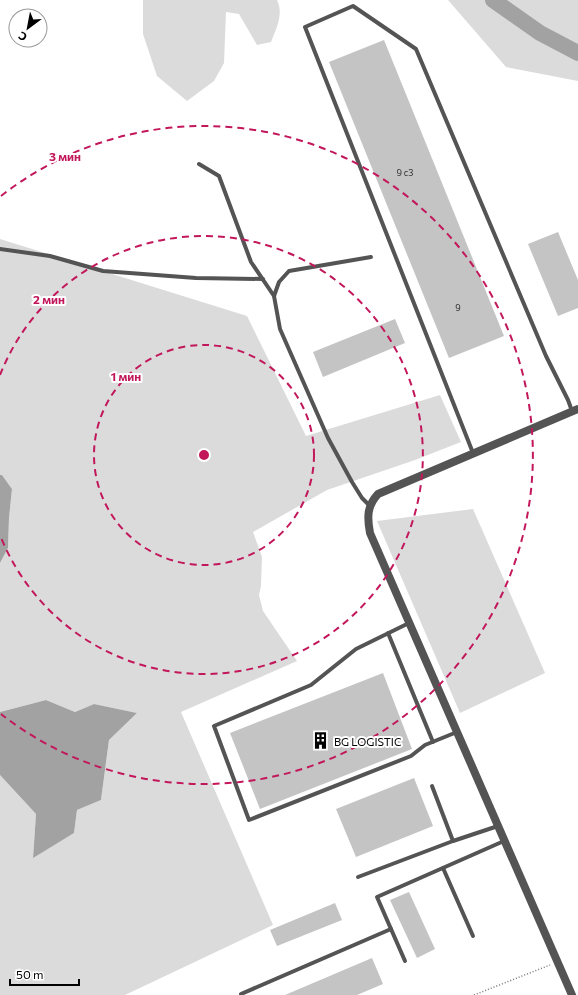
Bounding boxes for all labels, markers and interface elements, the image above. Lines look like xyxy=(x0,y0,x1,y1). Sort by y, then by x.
north arrow xyxy=(8,8,48,48)
text: С xyxy=(15,29,29,44)
text: 3 мин xyxy=(49,149,81,163)
house number: 9 с3 xyxy=(397,167,413,178)
text: 2 мин xyxy=(33,292,65,306)
house number: 9 xyxy=(455,302,461,313)
text: 1 мин xyxy=(111,369,141,383)
centre of rings xyxy=(197,448,211,462)
building icon: BG LOGISTIC xyxy=(311,731,331,751)
place label: BG LOGISTIC xyxy=(334,735,401,748)
scale bar xyxy=(10,961,79,987)
text: 50 m xyxy=(16,967,44,981)

